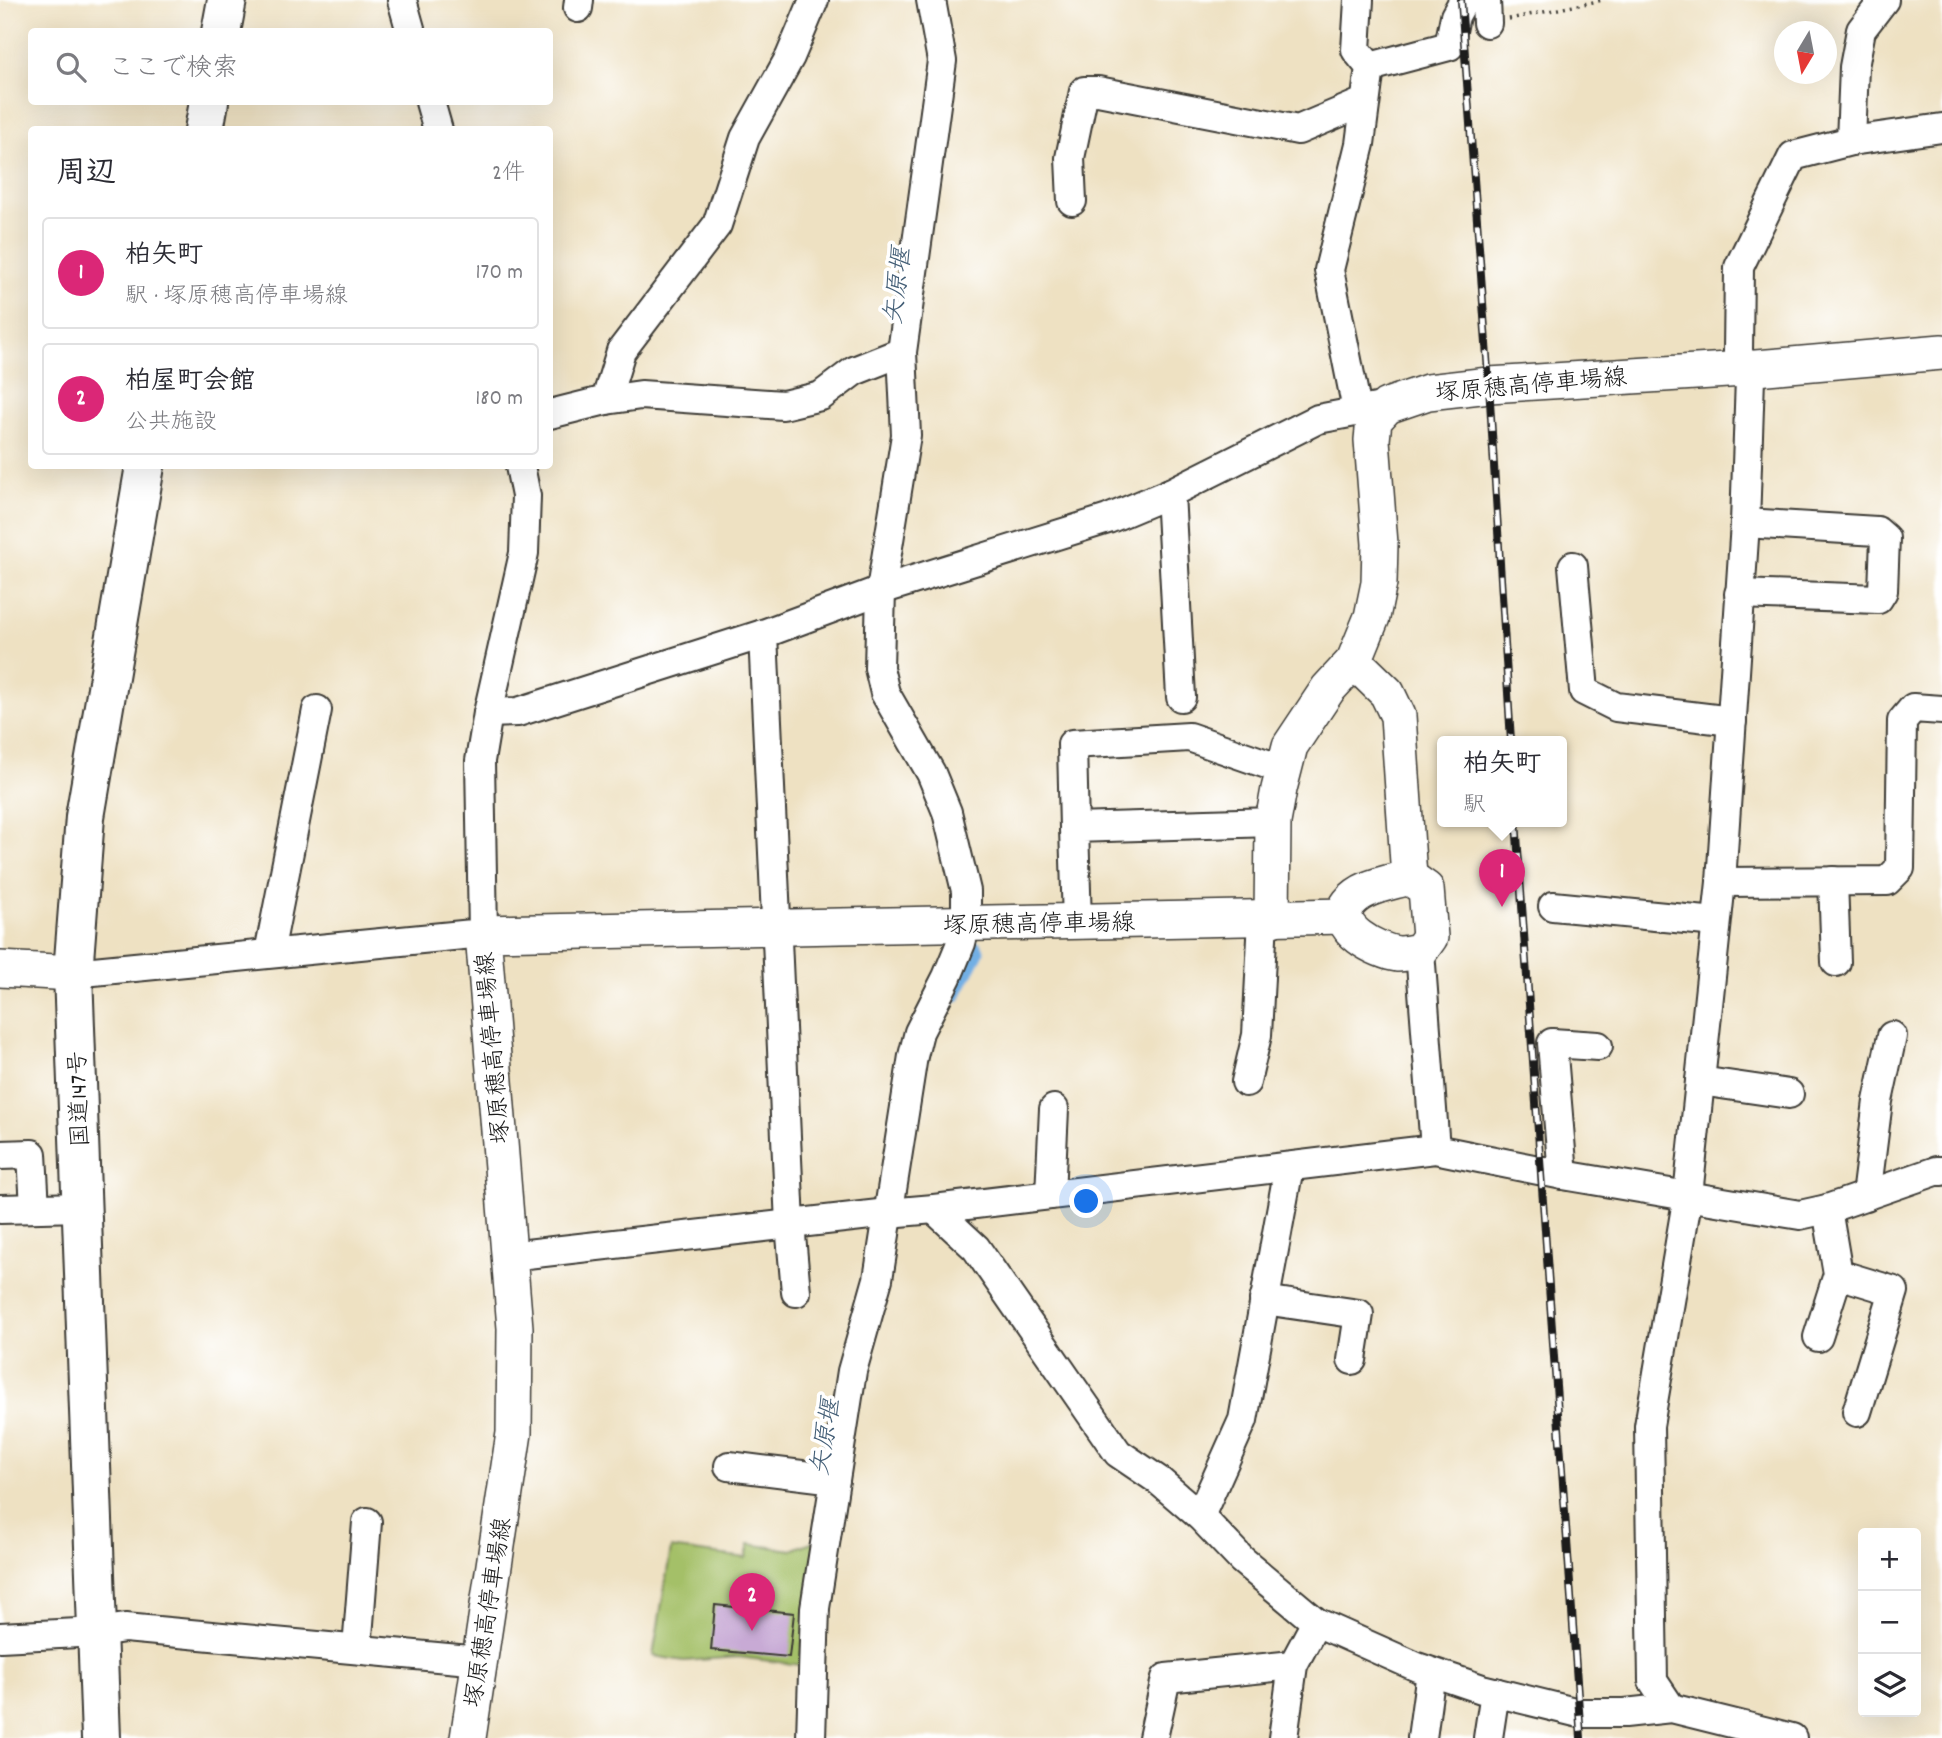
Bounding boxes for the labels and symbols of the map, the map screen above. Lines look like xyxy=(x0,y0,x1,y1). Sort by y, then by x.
north arrow xyxy=(1774,21,1837,84)
water label: 矢原堰 xyxy=(876,242,923,327)
street label: 塚原穂高停車場線 xyxy=(1434,362,1628,412)
pin: 1 xyxy=(1479,849,1525,907)
street label: 塚原穂高停車場線 xyxy=(943,907,1135,945)
street label: 塚原穂高停車場線 xyxy=(470,951,520,1145)
street label: 国道147号 xyxy=(62,1050,100,1148)
your location xyxy=(1069,1184,1103,1218)
water label: 矢原堰 xyxy=(803,1393,852,1479)
street label: 塚原穂高停車場線 xyxy=(458,1515,522,1710)
pin: 2 xyxy=(729,1573,775,1631)

